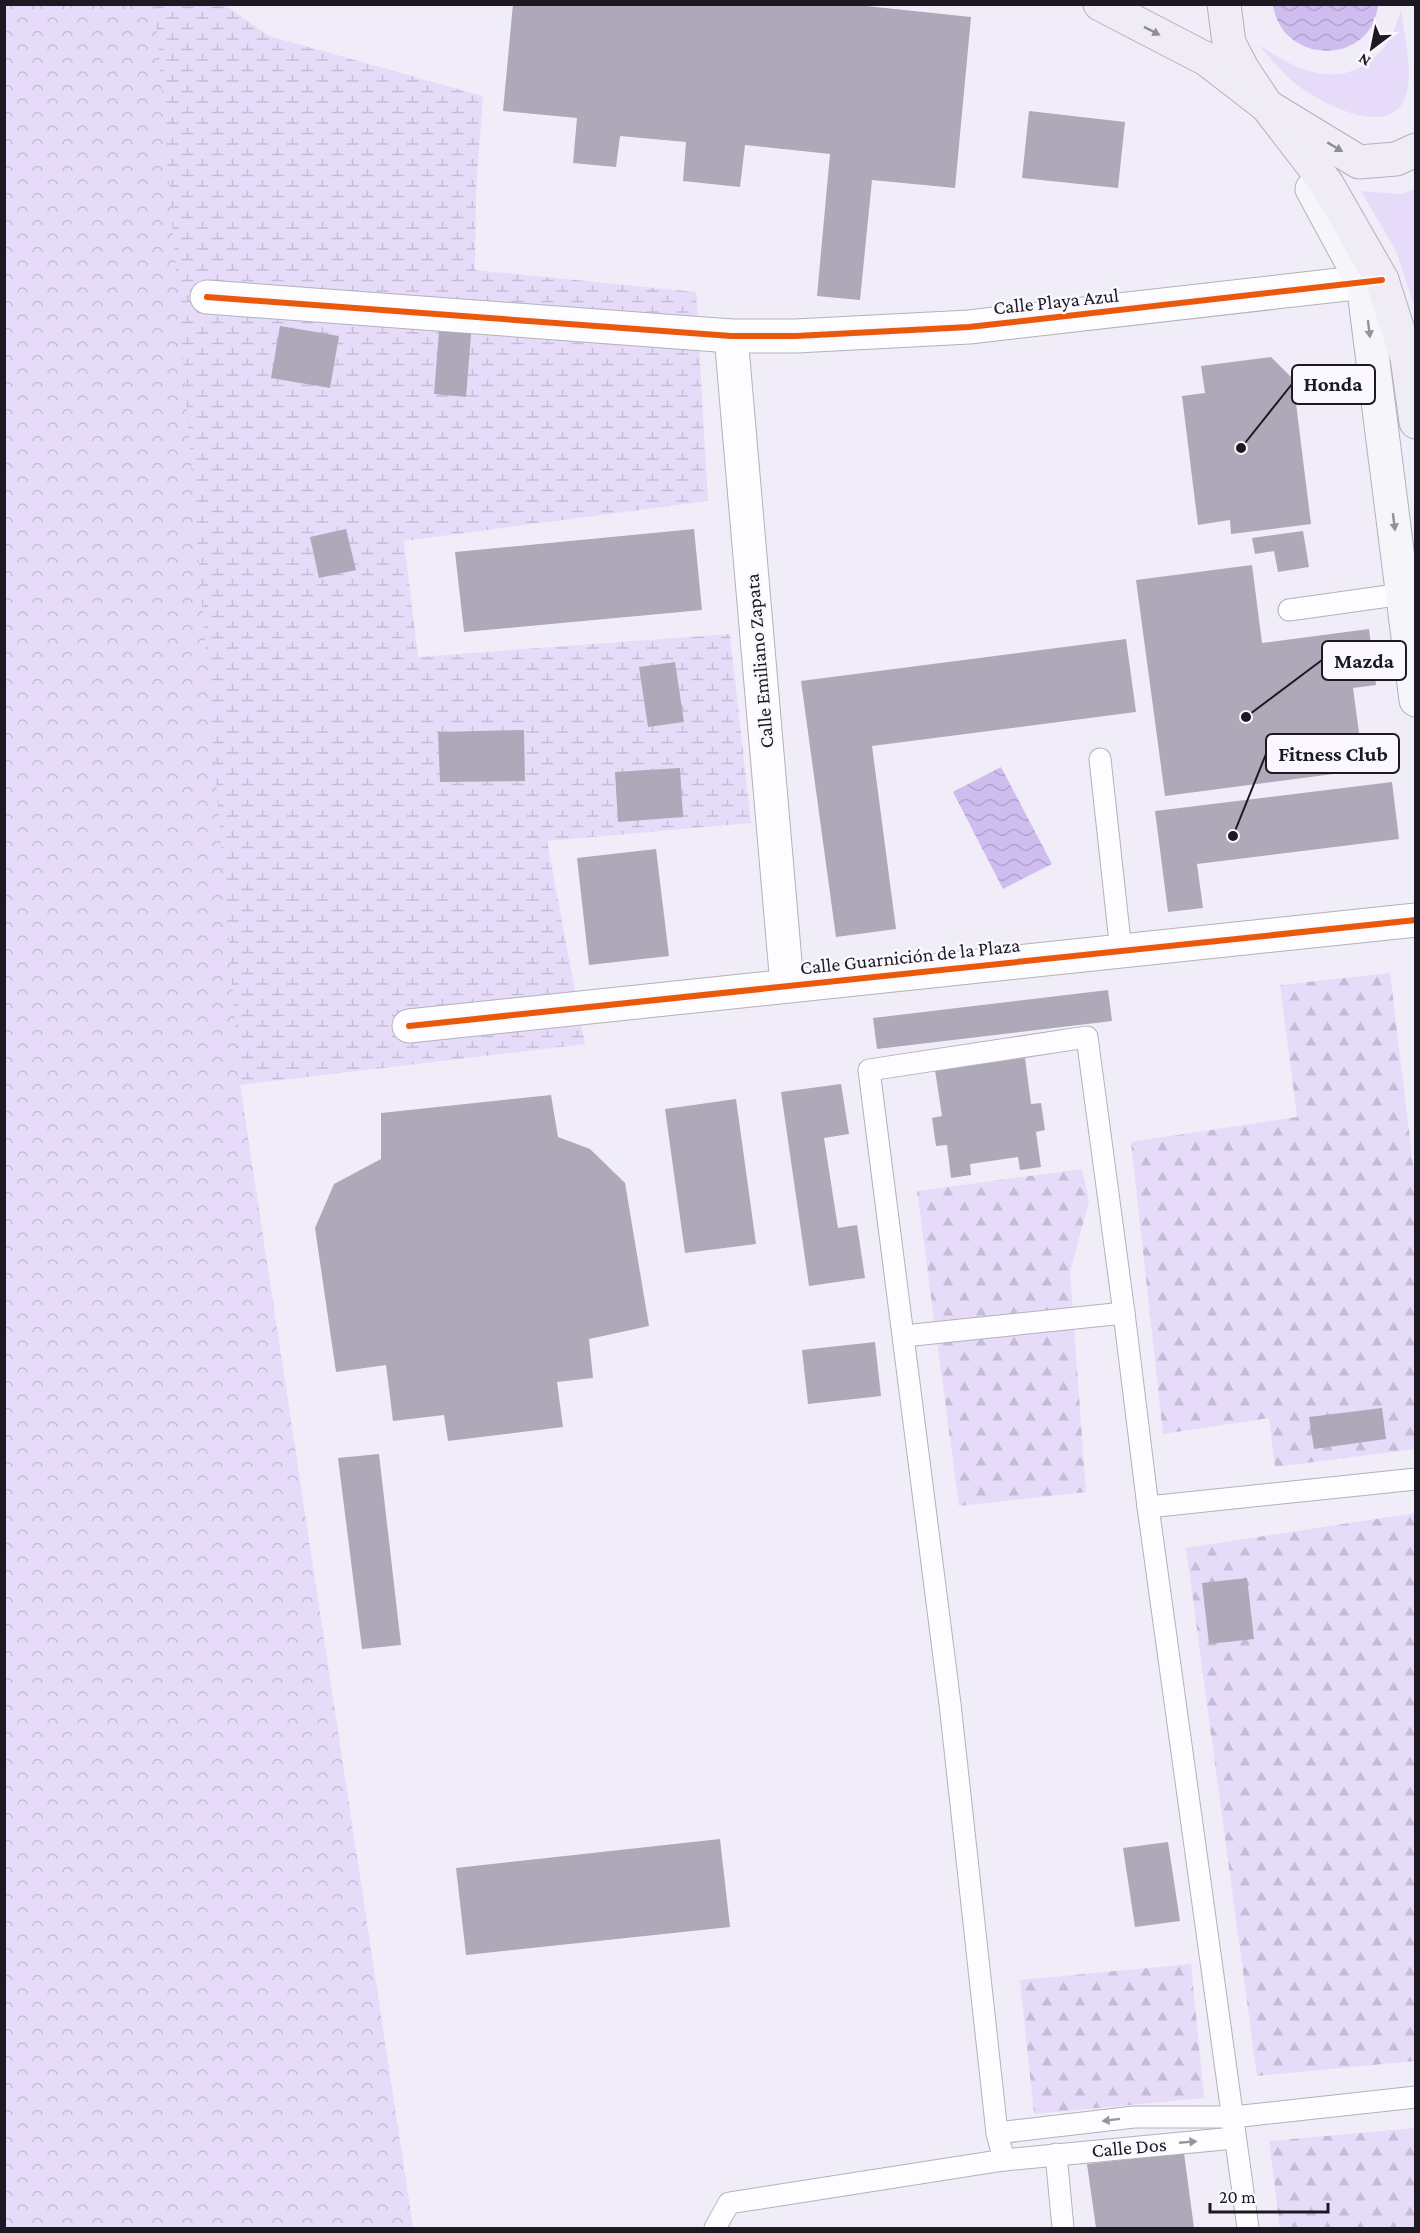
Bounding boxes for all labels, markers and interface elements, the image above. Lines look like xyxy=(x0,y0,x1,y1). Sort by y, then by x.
north arrow xyxy=(1342,18,1402,78)
one-way arrow xyxy=(1143,26,1160,36)
text: N xyxy=(1355,50,1373,70)
one-way arrow xyxy=(1327,141,1343,152)
street label: Calle Playa Azul xyxy=(992,283,1120,320)
one-way arrow xyxy=(1364,319,1373,338)
callout: Honda xyxy=(1292,365,1375,404)
text: Honda xyxy=(1303,372,1363,396)
one-way arrow xyxy=(1389,513,1399,532)
street label: Calle Emiliano Zapata xyxy=(740,573,779,749)
callout: Mazda xyxy=(1322,641,1406,680)
text: Mazda xyxy=(1334,649,1395,673)
callout: Fitness Club xyxy=(1266,734,1399,773)
text: Fitness Club xyxy=(1278,742,1388,766)
street label: Calle Guarnición de la Plaza xyxy=(799,934,1021,978)
one-way arrow xyxy=(1102,2115,1121,2124)
street label: Calle Dos xyxy=(1091,2133,1168,2161)
one-way arrow xyxy=(1178,2137,1197,2147)
scale bar xyxy=(1210,2176,1328,2214)
text: 20 m xyxy=(1219,2187,1256,2207)

